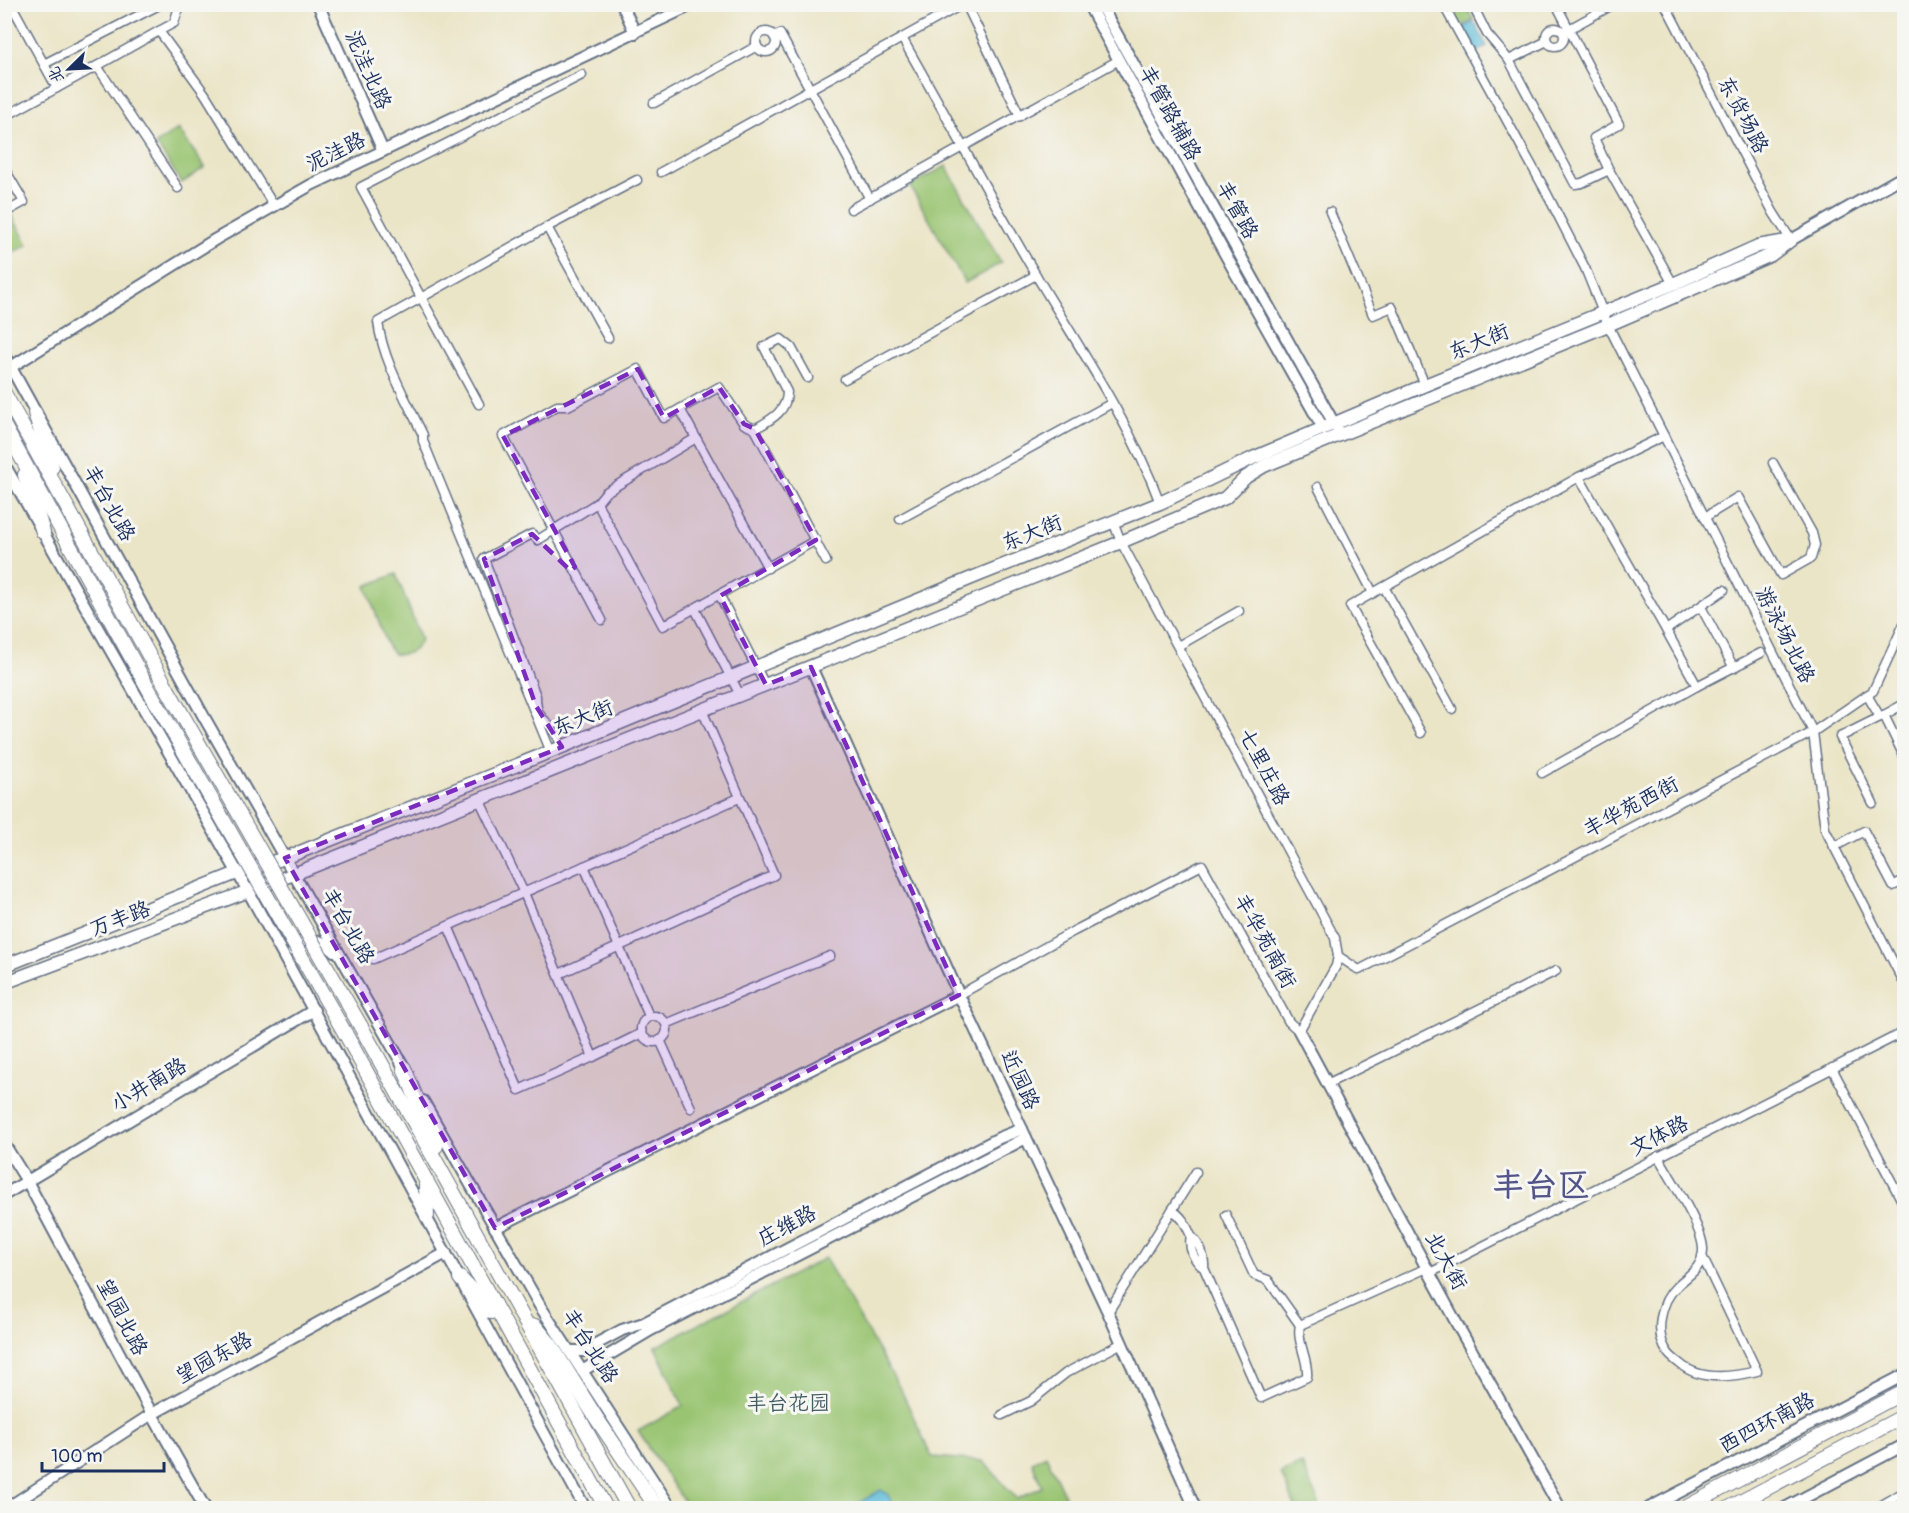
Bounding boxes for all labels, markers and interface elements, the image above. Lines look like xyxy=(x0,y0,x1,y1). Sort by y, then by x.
street label: 泥洼北路 xyxy=(339,26,397,114)
north arrow xyxy=(39,39,99,99)
street label: 丰管路辅路 xyxy=(1133,61,1207,165)
text: 北 xyxy=(44,63,69,86)
street label: 东货场路 xyxy=(1711,72,1775,158)
street label: 泥洼路 xyxy=(302,126,370,178)
street label: 丰管路 xyxy=(1210,176,1264,244)
street label: 东大街 xyxy=(1445,318,1513,366)
street label: 丰台北路 xyxy=(77,460,141,546)
street label: 东大街 xyxy=(998,509,1066,557)
street label: 游泳场北路 xyxy=(1749,582,1821,688)
street label: 东大街 xyxy=(549,694,617,742)
street label: 七里庄路 xyxy=(1232,724,1296,810)
street label: 丰华苑西街 xyxy=(1578,770,1684,844)
street label: 丰台北路 xyxy=(315,883,381,969)
street label: 丰华苑南街 xyxy=(1228,889,1302,993)
street label: 万丰路 xyxy=(86,895,154,943)
street label: 近园路 xyxy=(994,1046,1046,1114)
street label: 小井南路 xyxy=(106,1052,192,1118)
street label: 文体路 xyxy=(1625,1110,1693,1162)
district label: 丰台区 xyxy=(1492,1165,1591,1206)
street label: 庄维路 xyxy=(753,1199,821,1253)
street label: 北大街 xyxy=(1419,1227,1473,1295)
street label: 望园北路 xyxy=(90,1274,154,1360)
street label: 丰台北路 xyxy=(556,1303,624,1389)
street label: 望园东路 xyxy=(171,1326,257,1390)
street label: 西四环南路 xyxy=(1714,1386,1820,1460)
park label: 丰台花园 xyxy=(746,1390,830,1417)
scale bar xyxy=(42,1435,164,1473)
text: 100 m xyxy=(51,1445,103,1468)

